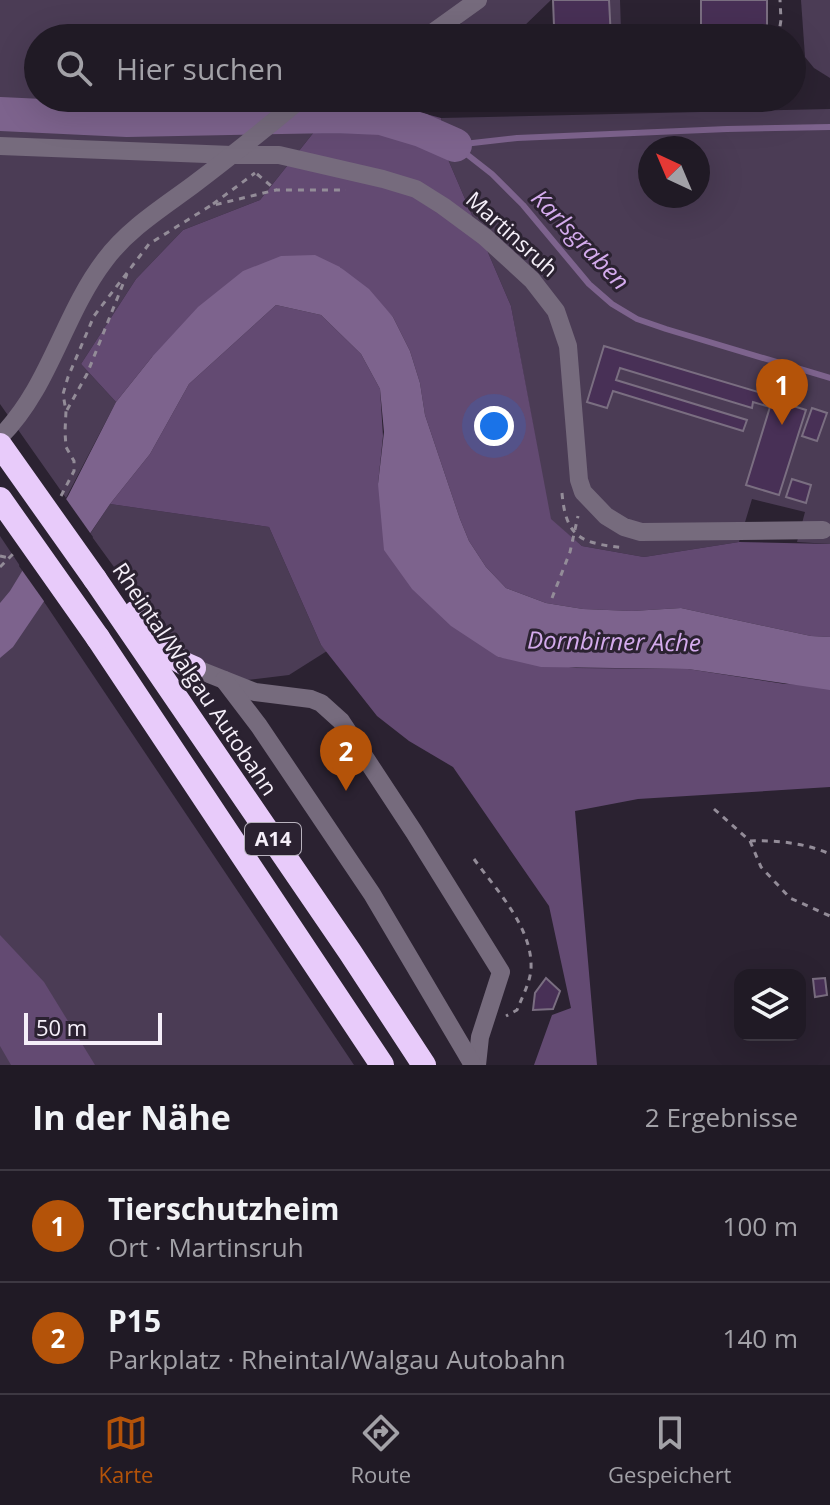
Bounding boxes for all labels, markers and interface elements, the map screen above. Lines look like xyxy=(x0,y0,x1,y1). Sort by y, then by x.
search box xyxy=(24,24,806,112)
icon: search xyxy=(52,46,96,90)
text: Hier suchen xyxy=(116,48,283,89)
north arrow xyxy=(638,136,710,208)
water label: Karlsgraben xyxy=(525,181,637,296)
street label: Martinsruh xyxy=(460,184,565,283)
pin: 1 xyxy=(756,359,808,425)
your location xyxy=(474,406,514,446)
street label: Rheintal/Walgau Autobahn xyxy=(107,556,285,801)
water label: Dornbirner Ache xyxy=(527,622,701,659)
pin: 2 xyxy=(320,725,372,791)
road number: A14 xyxy=(245,823,301,855)
map controls xyxy=(734,969,806,1041)
button: layers xyxy=(734,969,806,1041)
scale bar xyxy=(24,1009,162,1045)
text: 50 m xyxy=(36,1012,87,1042)
text: In der Nähe xyxy=(32,1094,231,1140)
text: 2 Ergebnisse xyxy=(645,1099,798,1135)
text: Tierschutzheim xyxy=(108,1188,339,1229)
text: 1 xyxy=(51,1208,65,1244)
text: 100 m xyxy=(723,1208,798,1244)
text: Ort · Martinsruh xyxy=(108,1229,304,1265)
text: P15 xyxy=(108,1300,161,1341)
text: 2 xyxy=(51,1320,65,1356)
text: 140 m xyxy=(723,1320,798,1356)
text: Parkplatz · Rheintal/Walgau Autobahn xyxy=(108,1341,566,1377)
tab: Karte xyxy=(99,1411,153,1489)
tab: Route xyxy=(350,1411,411,1489)
tab: Gespeichert xyxy=(608,1411,731,1489)

